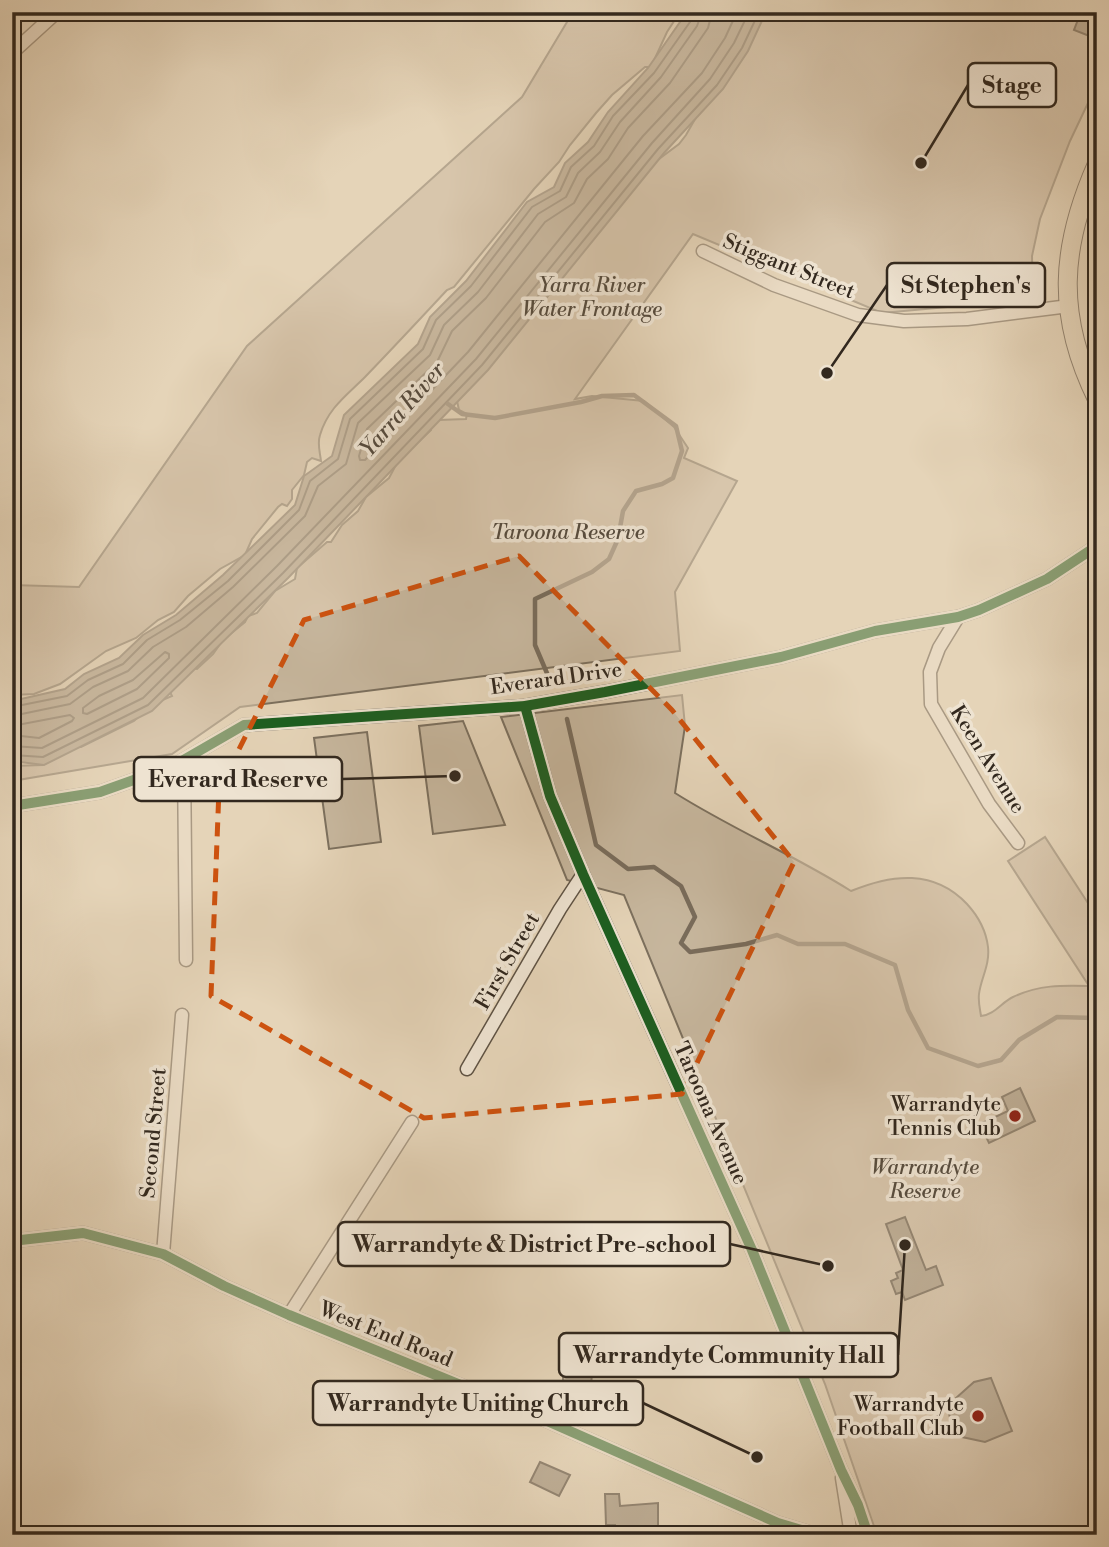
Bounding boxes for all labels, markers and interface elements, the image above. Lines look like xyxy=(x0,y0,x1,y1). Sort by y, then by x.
callout: Stage xyxy=(968,63,1056,107)
text: Stage xyxy=(982,72,1042,100)
street label: Stiggant Street xyxy=(719,229,859,305)
callout: St Stephen's xyxy=(887,263,1045,307)
text: St Stephen's xyxy=(901,272,1031,300)
park label: Yarra River Water Frontage xyxy=(522,273,662,323)
water label: Yarra River xyxy=(354,356,452,463)
park label: Taroona Reserve xyxy=(491,520,645,546)
street label: Everard Drive xyxy=(489,657,624,701)
street label: Keen Avenue xyxy=(944,701,1031,818)
callout: Everard Reserve xyxy=(134,757,342,801)
text: Everard Reserve xyxy=(148,766,328,794)
street label: First Street xyxy=(470,908,546,1015)
street label: Taroona Avenue xyxy=(667,1038,753,1189)
street label: Second Street xyxy=(135,1066,173,1199)
place label: Warrandyte Tennis Club xyxy=(887,1092,1001,1142)
marker: Warrandyte Tennis Club xyxy=(1007,1108,1023,1124)
park label: Warrandyte Reserve xyxy=(871,1155,979,1205)
callout: Warrandyte & District Pre-school xyxy=(338,1222,730,1266)
text: Warrandyte & District Pre-school xyxy=(351,1231,717,1259)
street label: West End Road xyxy=(314,1296,456,1373)
callout: Warrandyte Community Hall xyxy=(559,1333,898,1377)
text: Warrandyte Community Hall xyxy=(572,1342,885,1370)
callout: Warrandyte Uniting Church xyxy=(313,1381,643,1425)
text: Warrandyte Uniting Church xyxy=(326,1390,629,1418)
place label: Warrandyte Football Club xyxy=(837,1392,964,1442)
marker: Warrandyte Football Club xyxy=(970,1408,986,1424)

